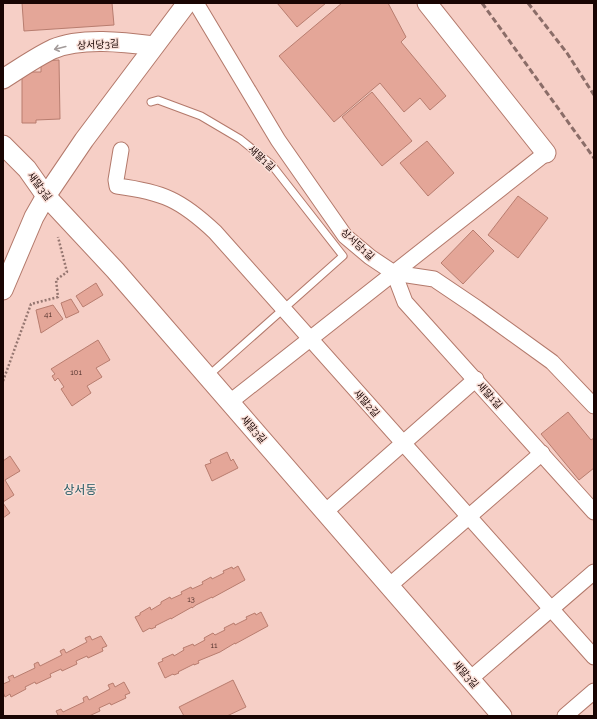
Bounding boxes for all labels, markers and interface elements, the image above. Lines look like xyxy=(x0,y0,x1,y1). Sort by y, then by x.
street label: 상서당3길 xyxy=(77,38,119,51)
one-way arrow xyxy=(53,44,66,52)
street label: 새말1길 xyxy=(246,143,277,173)
street label: 새말3길 xyxy=(25,170,54,203)
street label: 상서당1길 xyxy=(339,226,376,262)
house number: 41 xyxy=(44,309,52,319)
house number: 101 xyxy=(70,367,82,377)
street label: 새말1길 xyxy=(475,380,504,411)
street label: 새말2길 xyxy=(352,387,382,419)
street label: 새말3길 xyxy=(239,413,269,445)
district label: 상서동 xyxy=(63,483,97,497)
house number: 13 xyxy=(187,594,195,604)
house number: 11 xyxy=(211,640,218,650)
street label: 새말3길 xyxy=(451,658,481,690)

